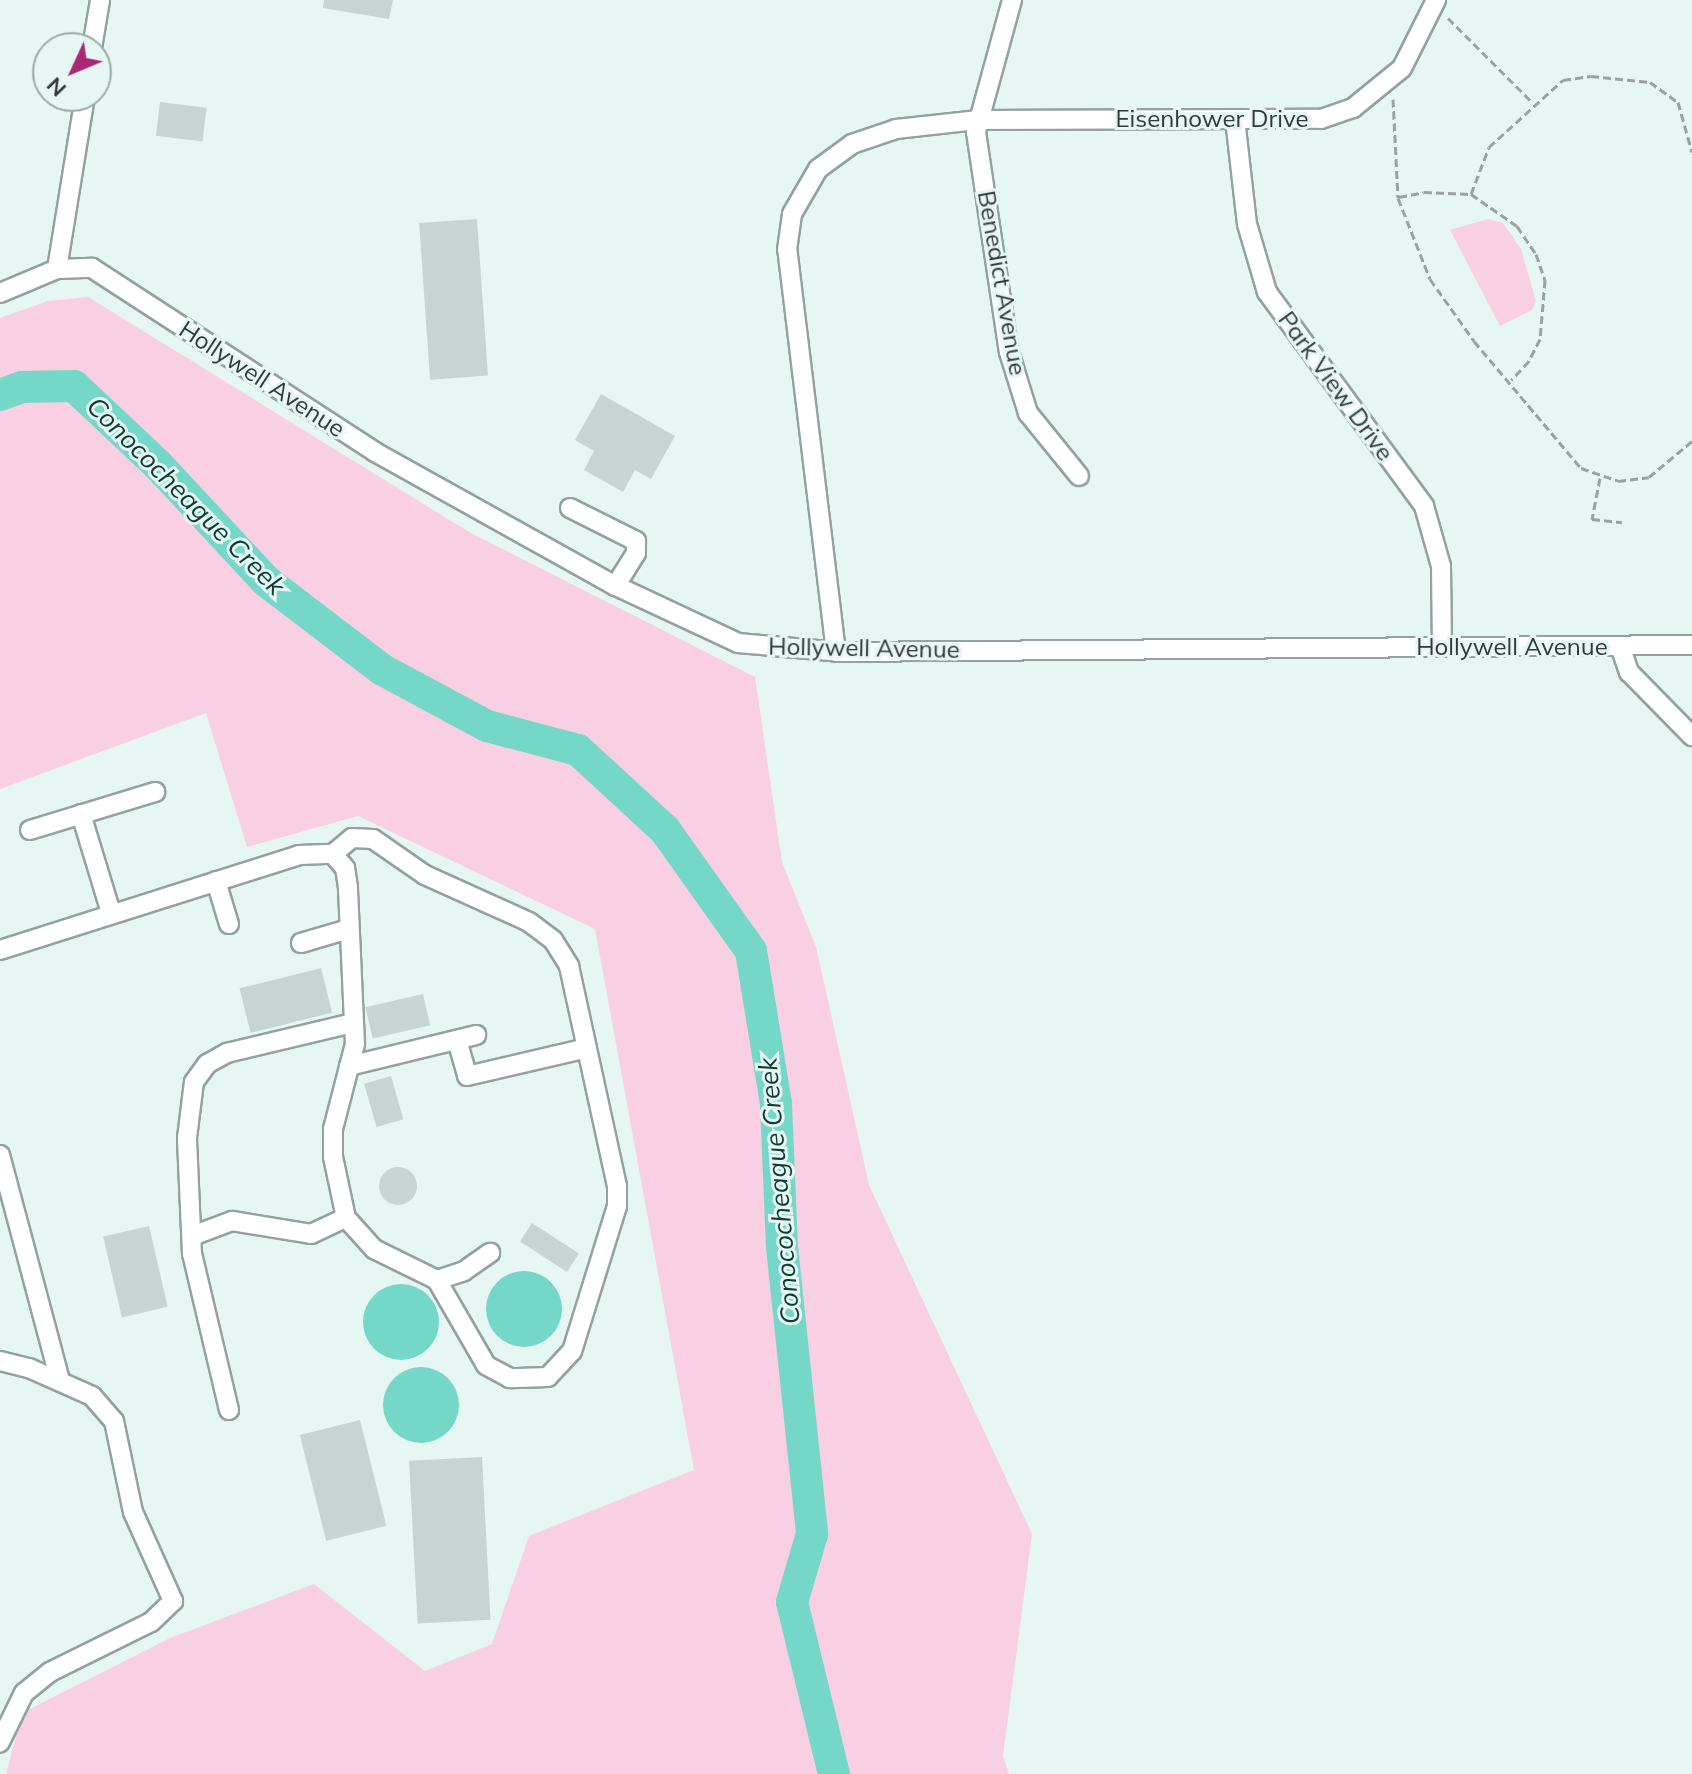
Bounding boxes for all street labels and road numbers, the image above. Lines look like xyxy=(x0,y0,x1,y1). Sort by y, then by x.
street label: Eisenhower Drive xyxy=(1115,105,1309,133)
street label: Benedict Avenue xyxy=(972,189,1032,377)
street label: Park View Drive xyxy=(1272,306,1400,466)
street label: Hollywell Avenue xyxy=(174,315,350,443)
street label: Hollywell Avenue xyxy=(768,632,960,664)
street label: Hollywell Avenue xyxy=(1416,633,1608,661)

